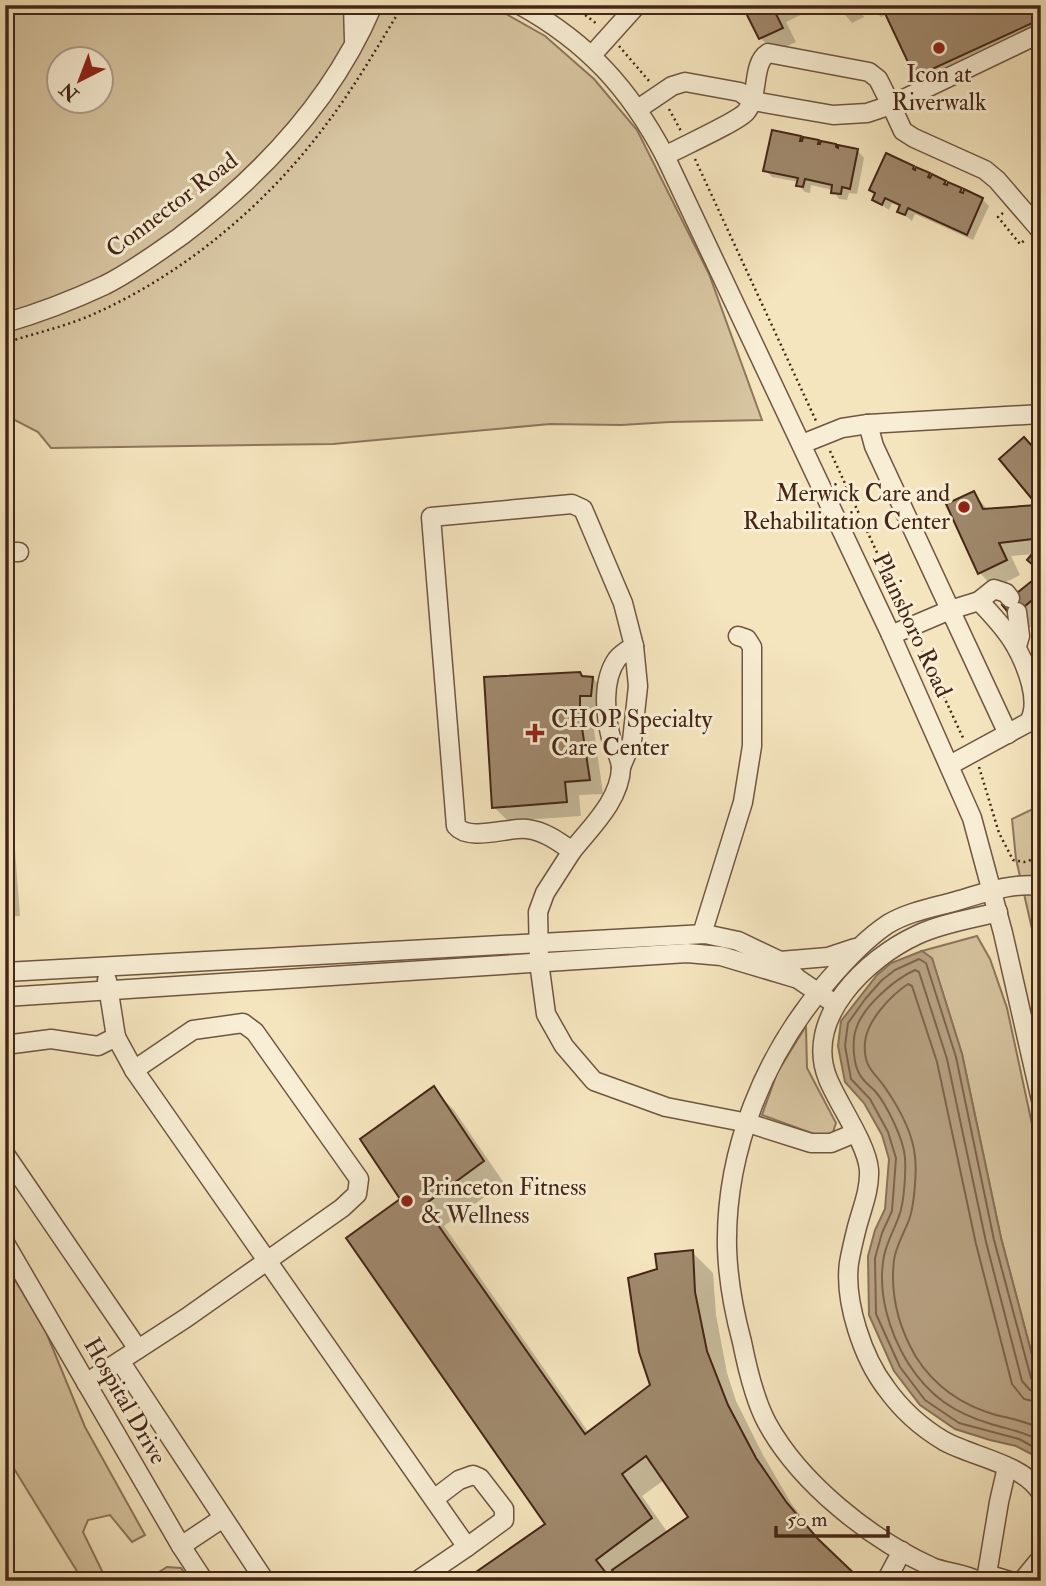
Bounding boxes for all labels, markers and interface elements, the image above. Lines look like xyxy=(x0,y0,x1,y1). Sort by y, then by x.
marker: Icon at Riverwalk xyxy=(931,40,947,56)
north arrow xyxy=(46,46,116,116)
place label: Icon at Riverwalk xyxy=(892,59,987,118)
text: N xyxy=(54,77,84,107)
street label: Connector Road xyxy=(100,145,244,265)
place label: Merwick Care and Rehabilitation Center xyxy=(743,478,950,537)
marker: Merwick Care and Rehabilitation Center xyxy=(956,499,972,515)
street label: Plainsboro Road xyxy=(865,548,959,702)
place label: CHOP Specialty Care Center xyxy=(551,704,713,763)
marker: CHOP Specialty Care Center xyxy=(525,723,545,743)
place label: Princeton Fitness & Wellness xyxy=(421,1172,587,1231)
marker: Princeton Fitness & Wellness xyxy=(399,1193,415,1209)
street label: Hospital Drive xyxy=(76,1332,174,1470)
scale bar xyxy=(776,1495,888,1539)
text: 50 m xyxy=(787,1506,828,1533)

